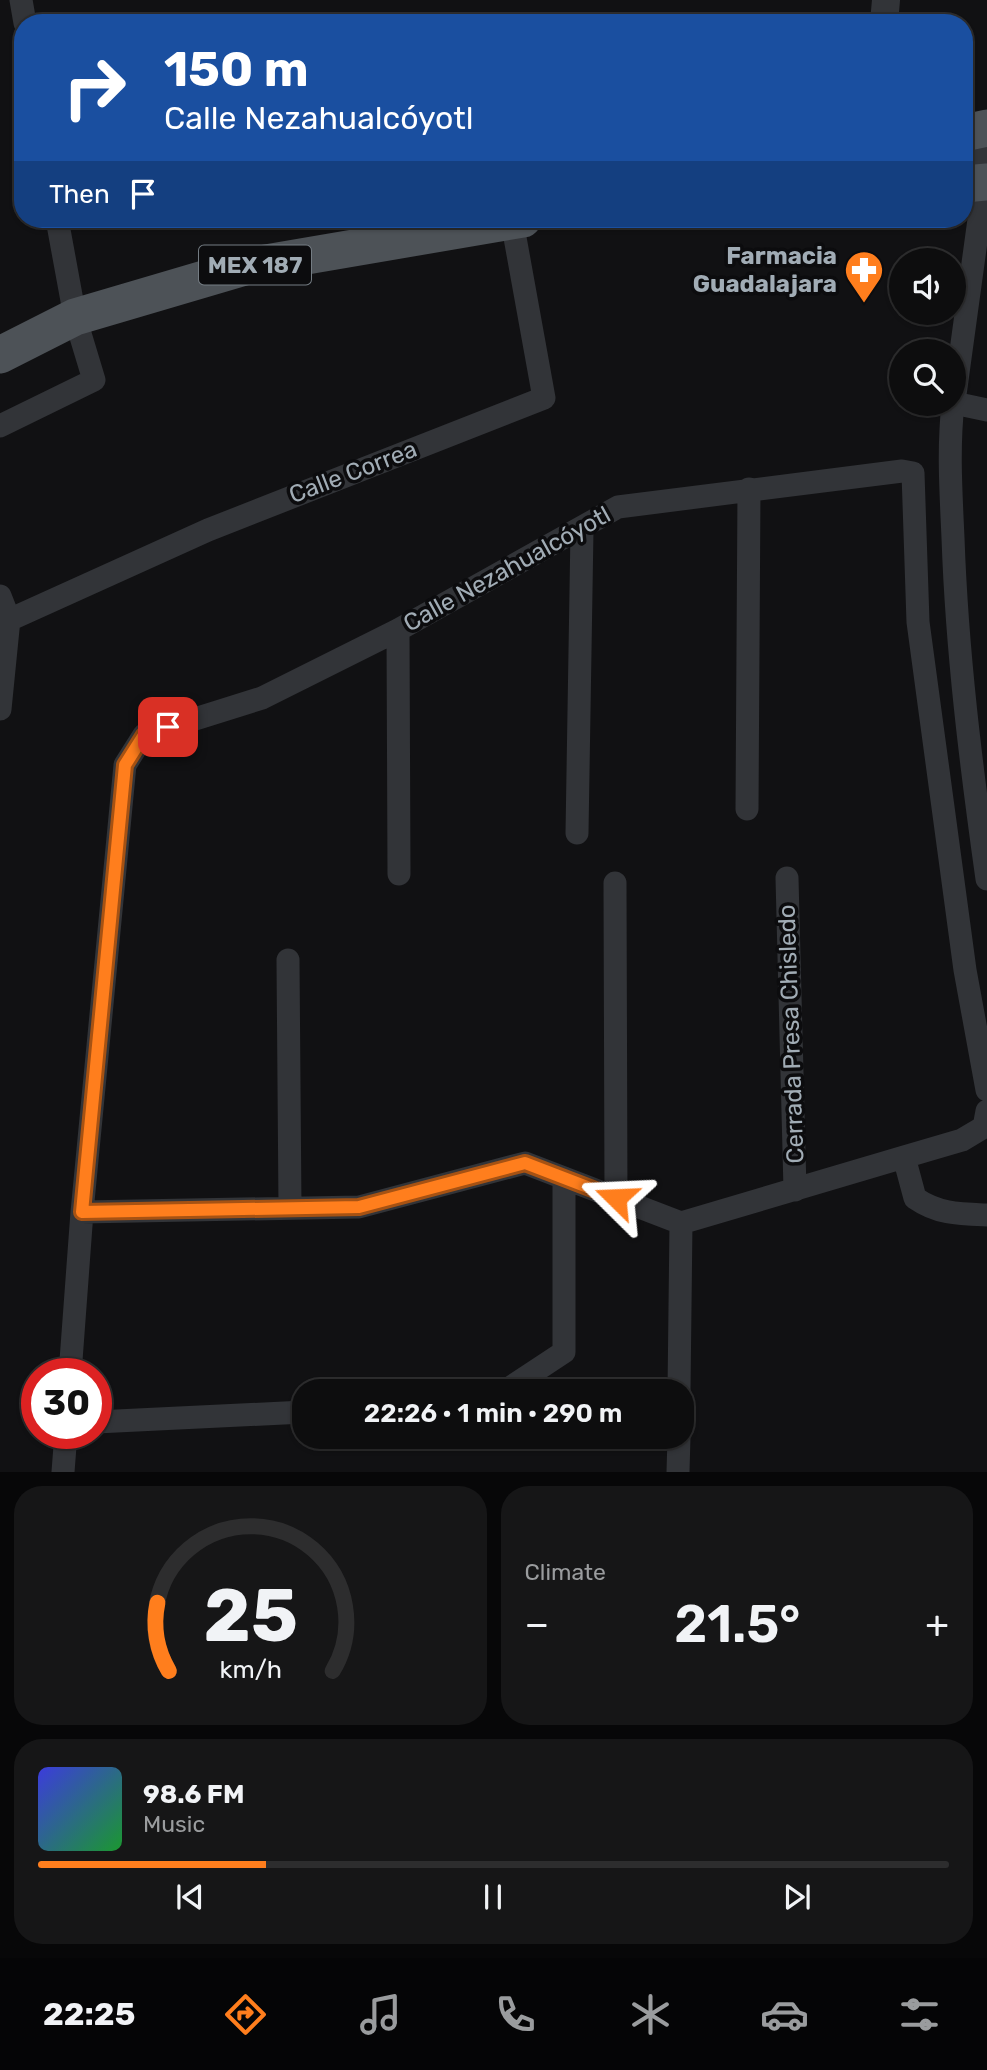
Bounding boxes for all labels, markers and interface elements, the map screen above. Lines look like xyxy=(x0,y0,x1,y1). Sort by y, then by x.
text: 150 m xyxy=(164,40,309,98)
icon: right xyxy=(49,42,140,133)
text: Calle Nezahualcóyotl xyxy=(164,99,474,137)
icon: arrive xyxy=(124,175,162,213)
text: Then xyxy=(49,179,110,210)
place label: Farmacia Guadalajara xyxy=(693,242,837,298)
road number: MEX 187 xyxy=(199,246,311,284)
map controls xyxy=(889,248,966,416)
button: sound xyxy=(889,248,966,325)
pharmacy icon: Farmacia Guadalajara xyxy=(843,249,885,304)
button: search xyxy=(889,339,966,416)
street label: Calle Correa xyxy=(285,435,421,509)
street label: Calle Nezahualcóyotl xyxy=(399,500,615,638)
pin xyxy=(138,697,198,757)
icon: arrive xyxy=(149,708,187,746)
street label: Cerrada Presa Chisledo xyxy=(772,904,810,1164)
position arrow xyxy=(579,1161,653,1235)
speed limit sign: 30 xyxy=(21,1358,112,1449)
text: 22:26 · 1 min · 290 m xyxy=(364,1398,622,1429)
text: Climate xyxy=(525,1558,606,1586)
text: 25 xyxy=(203,1574,297,1660)
text: 21.5° xyxy=(674,1593,800,1655)
text: − xyxy=(525,1601,549,1647)
text: + xyxy=(925,1601,949,1647)
text: km/h xyxy=(219,1655,281,1684)
text: 98.6 FM xyxy=(143,1779,244,1810)
text: Music xyxy=(143,1810,205,1838)
icon: previous xyxy=(171,1878,209,1916)
icon: pause xyxy=(474,1878,512,1916)
icon: next xyxy=(778,1878,816,1916)
icon: directions xyxy=(221,1990,270,2039)
icon: music xyxy=(356,1990,405,2039)
icon: phone xyxy=(491,1990,540,2039)
icon: climate xyxy=(626,1990,675,2039)
icon: car xyxy=(760,1990,809,2039)
icon: filters xyxy=(895,1990,944,2039)
text: 22:25 xyxy=(43,1995,135,2033)

